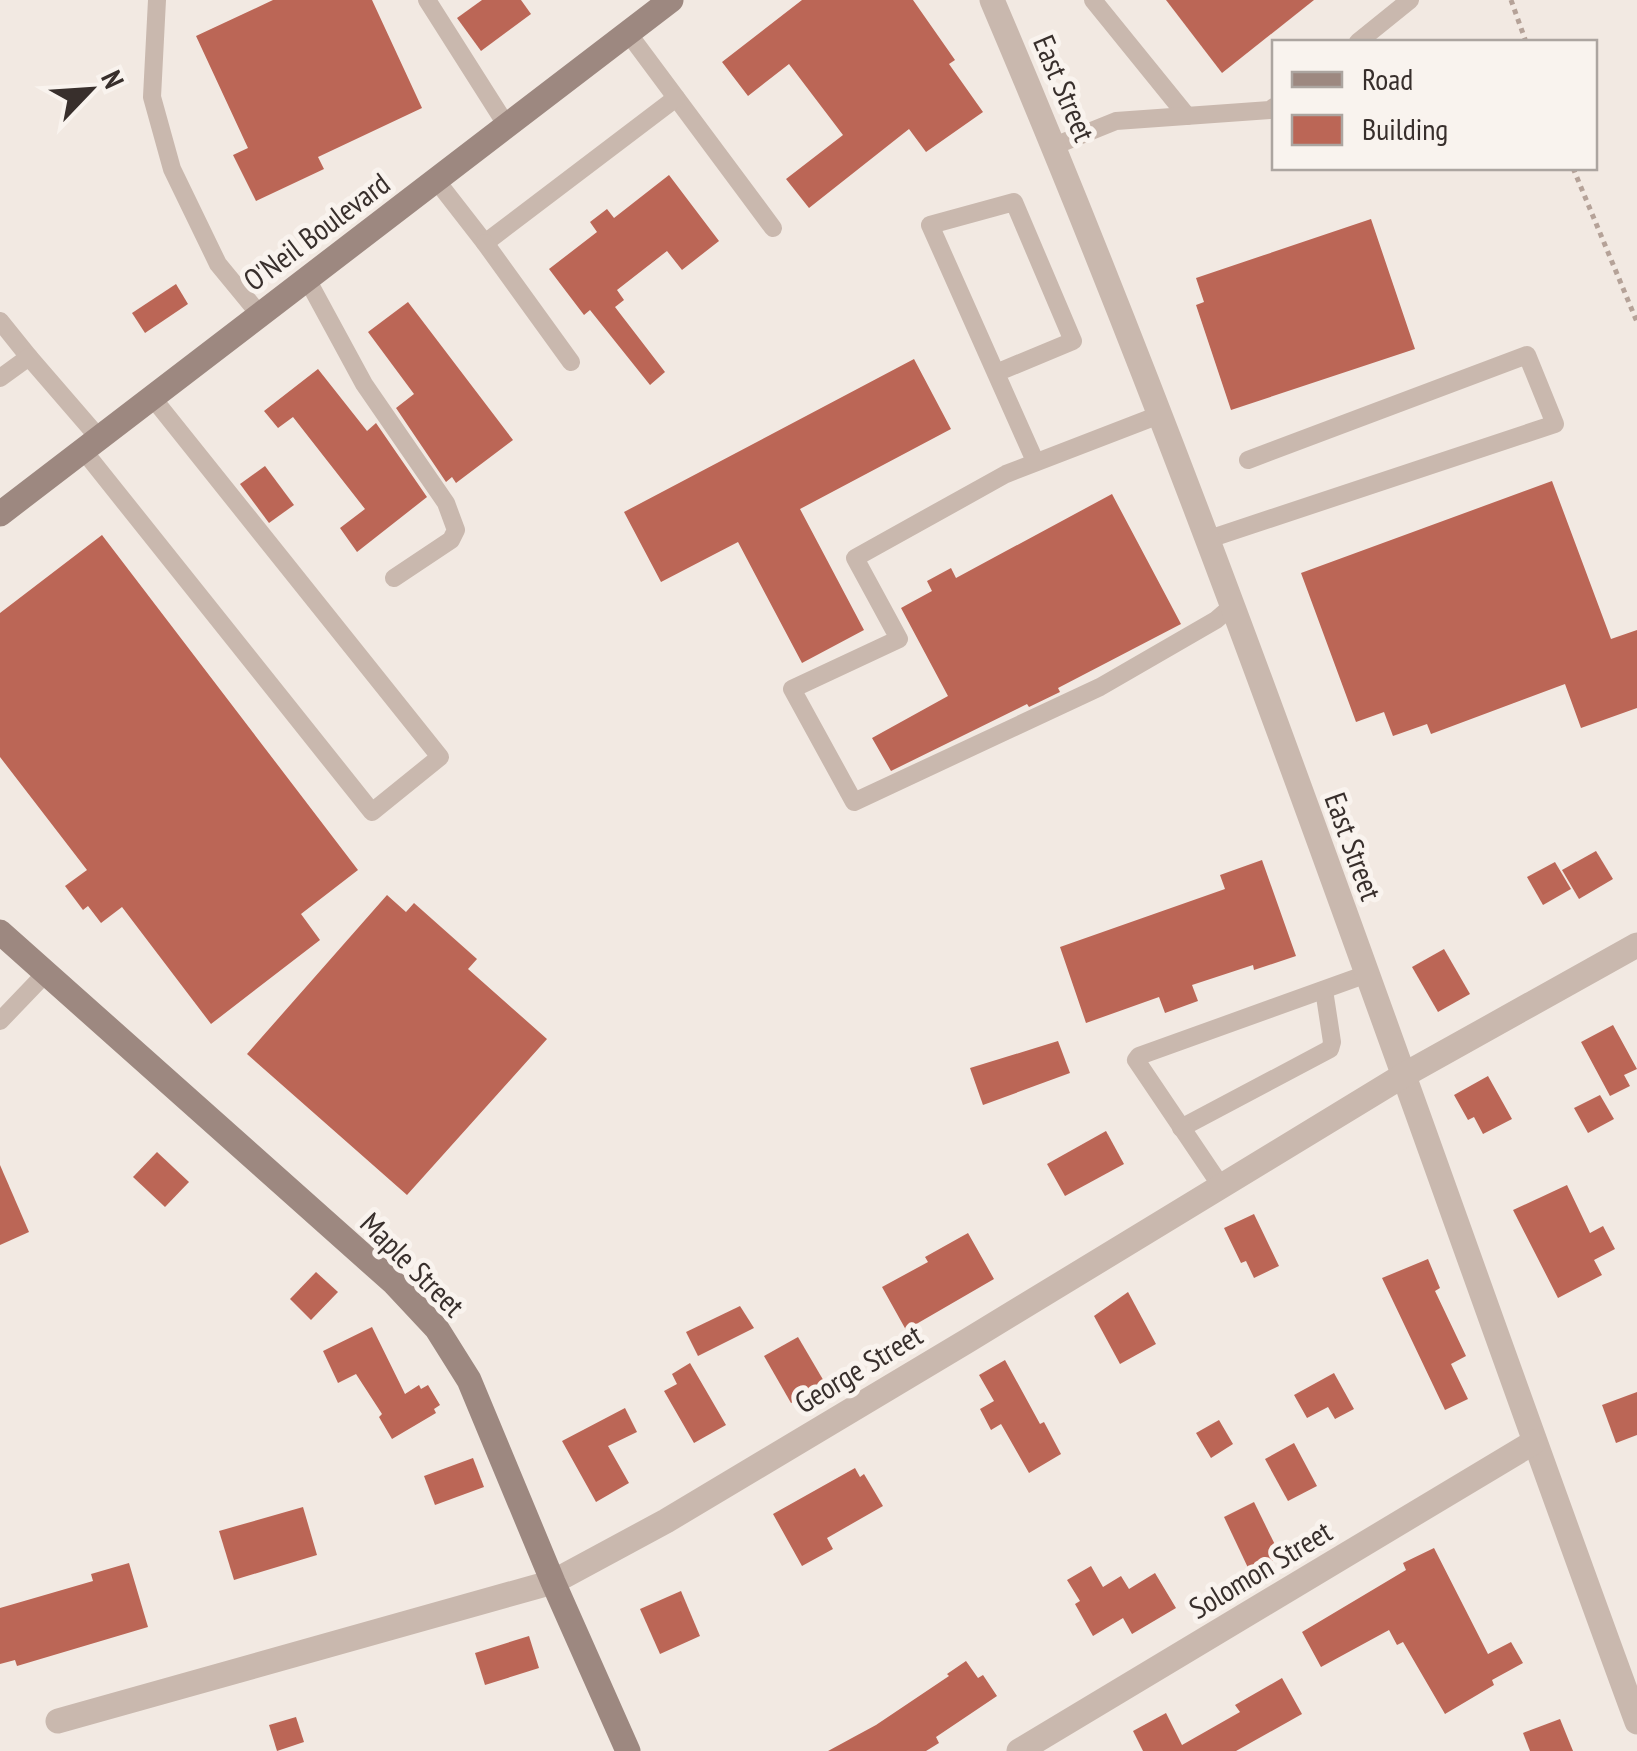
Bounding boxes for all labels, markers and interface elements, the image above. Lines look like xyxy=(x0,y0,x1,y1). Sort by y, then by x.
street label: East Street xyxy=(1025,29,1105,148)
north arrow xyxy=(40,40,140,140)
legend xyxy=(1272,40,1597,170)
text: Road xyxy=(1362,59,1413,98)
text: N xyxy=(93,65,133,94)
text: Building xyxy=(1362,109,1448,148)
street label: O'Neil Boulevard xyxy=(235,163,397,299)
street label: East Street xyxy=(1317,787,1392,906)
street label: Maple Street xyxy=(353,1204,474,1325)
street label: George Street xyxy=(787,1314,929,1421)
street label: Solomon Street xyxy=(1181,1511,1339,1627)

